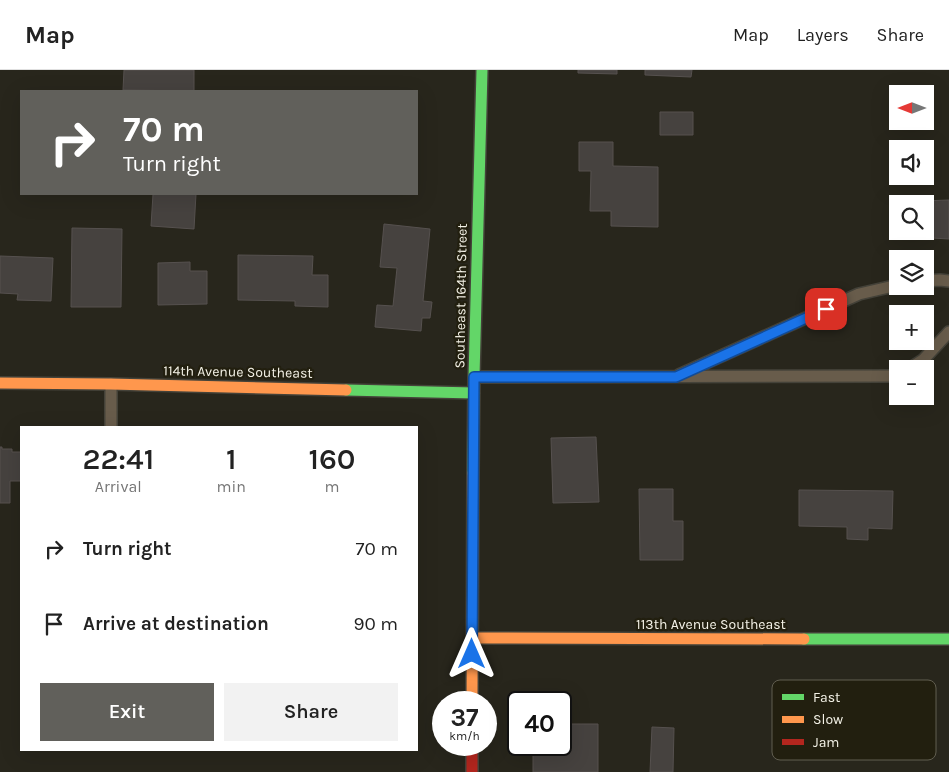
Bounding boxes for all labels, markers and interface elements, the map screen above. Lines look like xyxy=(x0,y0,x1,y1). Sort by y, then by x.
text: Map xyxy=(25,21,75,49)
text: Map xyxy=(733,24,769,46)
text: Layers xyxy=(797,24,849,46)
text: Share xyxy=(877,24,924,46)
north arrow xyxy=(889,85,934,130)
map controls xyxy=(889,85,934,405)
text: 70 m xyxy=(123,109,205,150)
icon: right xyxy=(40,110,105,175)
button: sound xyxy=(889,140,934,185)
text: Turn right xyxy=(123,151,221,177)
button: search xyxy=(889,195,934,240)
street label: Southeast 164th Street xyxy=(451,223,471,369)
button: layers xyxy=(889,250,934,295)
pin xyxy=(805,288,847,330)
icon: arrive xyxy=(812,295,840,323)
button: + xyxy=(889,305,934,350)
button: − xyxy=(889,360,934,405)
street label: 114th Avenue Southeast xyxy=(163,362,313,382)
text: 22:41 xyxy=(82,441,154,477)
text: 1 xyxy=(226,441,237,477)
text: 160 xyxy=(308,441,356,477)
text: Arrival xyxy=(95,477,142,496)
text: min xyxy=(217,477,246,496)
text: m xyxy=(325,477,339,496)
icon: right xyxy=(40,535,68,563)
text: Turn right xyxy=(83,538,172,560)
text: 70 m xyxy=(356,538,398,560)
icon: arrive xyxy=(40,610,68,638)
text: Arrive at destination xyxy=(83,613,269,635)
text: 90 m xyxy=(353,613,398,635)
street label: 113th Avenue Southeast xyxy=(636,616,786,633)
position arrow xyxy=(445,627,497,679)
legend xyxy=(772,680,936,760)
button: Exit xyxy=(40,683,214,741)
button: Share xyxy=(224,683,398,741)
text: Fast xyxy=(813,689,840,706)
speed limit sign: 40 xyxy=(507,691,572,756)
text: 37 xyxy=(450,703,478,732)
text: Slow xyxy=(813,711,843,728)
text: km/h xyxy=(449,729,480,743)
text: Jam xyxy=(813,734,839,751)

